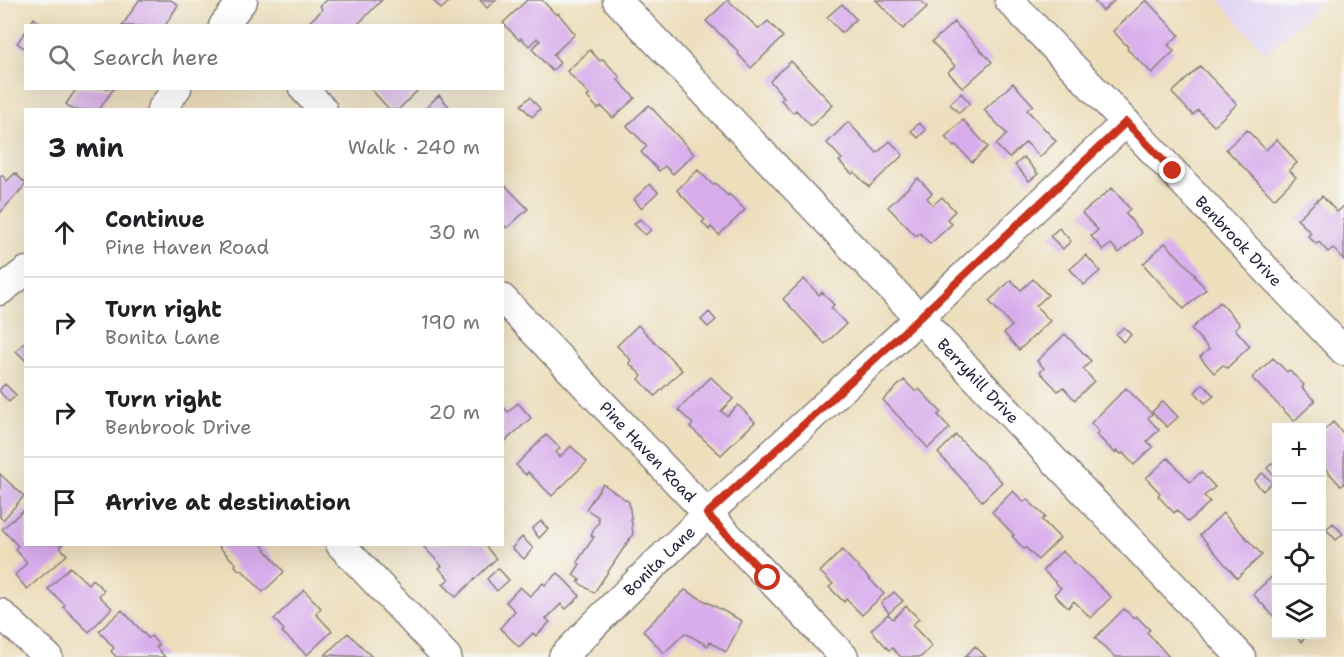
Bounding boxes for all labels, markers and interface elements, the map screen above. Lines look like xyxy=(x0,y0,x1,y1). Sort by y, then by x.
search box xyxy=(24,24,504,90)
icon: search xyxy=(45,41,78,74)
text: Search here xyxy=(93,43,219,72)
text: 3 min xyxy=(48,130,124,165)
text: Walk · 240 m xyxy=(348,134,480,160)
route end xyxy=(1159,157,1185,183)
street label: Benbrook Drive xyxy=(1190,192,1287,291)
text: Continue xyxy=(105,205,205,234)
icon: ahead xyxy=(48,216,81,249)
text: 30 m xyxy=(428,219,480,245)
text: Pine Haven Road xyxy=(105,234,269,260)
text: Turn right xyxy=(105,295,222,324)
icon: right xyxy=(48,306,81,339)
text: 190 m xyxy=(421,309,480,335)
text: Bonita Lane xyxy=(105,324,220,350)
street label: Berryhill Drive xyxy=(933,334,1024,428)
text: Turn right xyxy=(105,385,222,414)
icon: right xyxy=(48,396,81,429)
street label: Pine Haven Road xyxy=(595,397,701,507)
text: 20 m xyxy=(429,399,480,425)
text: Benbrook Drive xyxy=(105,414,252,440)
map controls xyxy=(1272,423,1326,639)
button: + xyxy=(1272,423,1326,477)
button: − xyxy=(1272,477,1326,531)
icon: arrive xyxy=(48,486,81,519)
text: Arrive at destination xyxy=(105,488,351,517)
street label: Bonita Lane xyxy=(619,521,700,601)
button: locate xyxy=(1272,531,1326,585)
route start xyxy=(754,564,780,590)
button: layers xyxy=(1272,585,1326,639)

